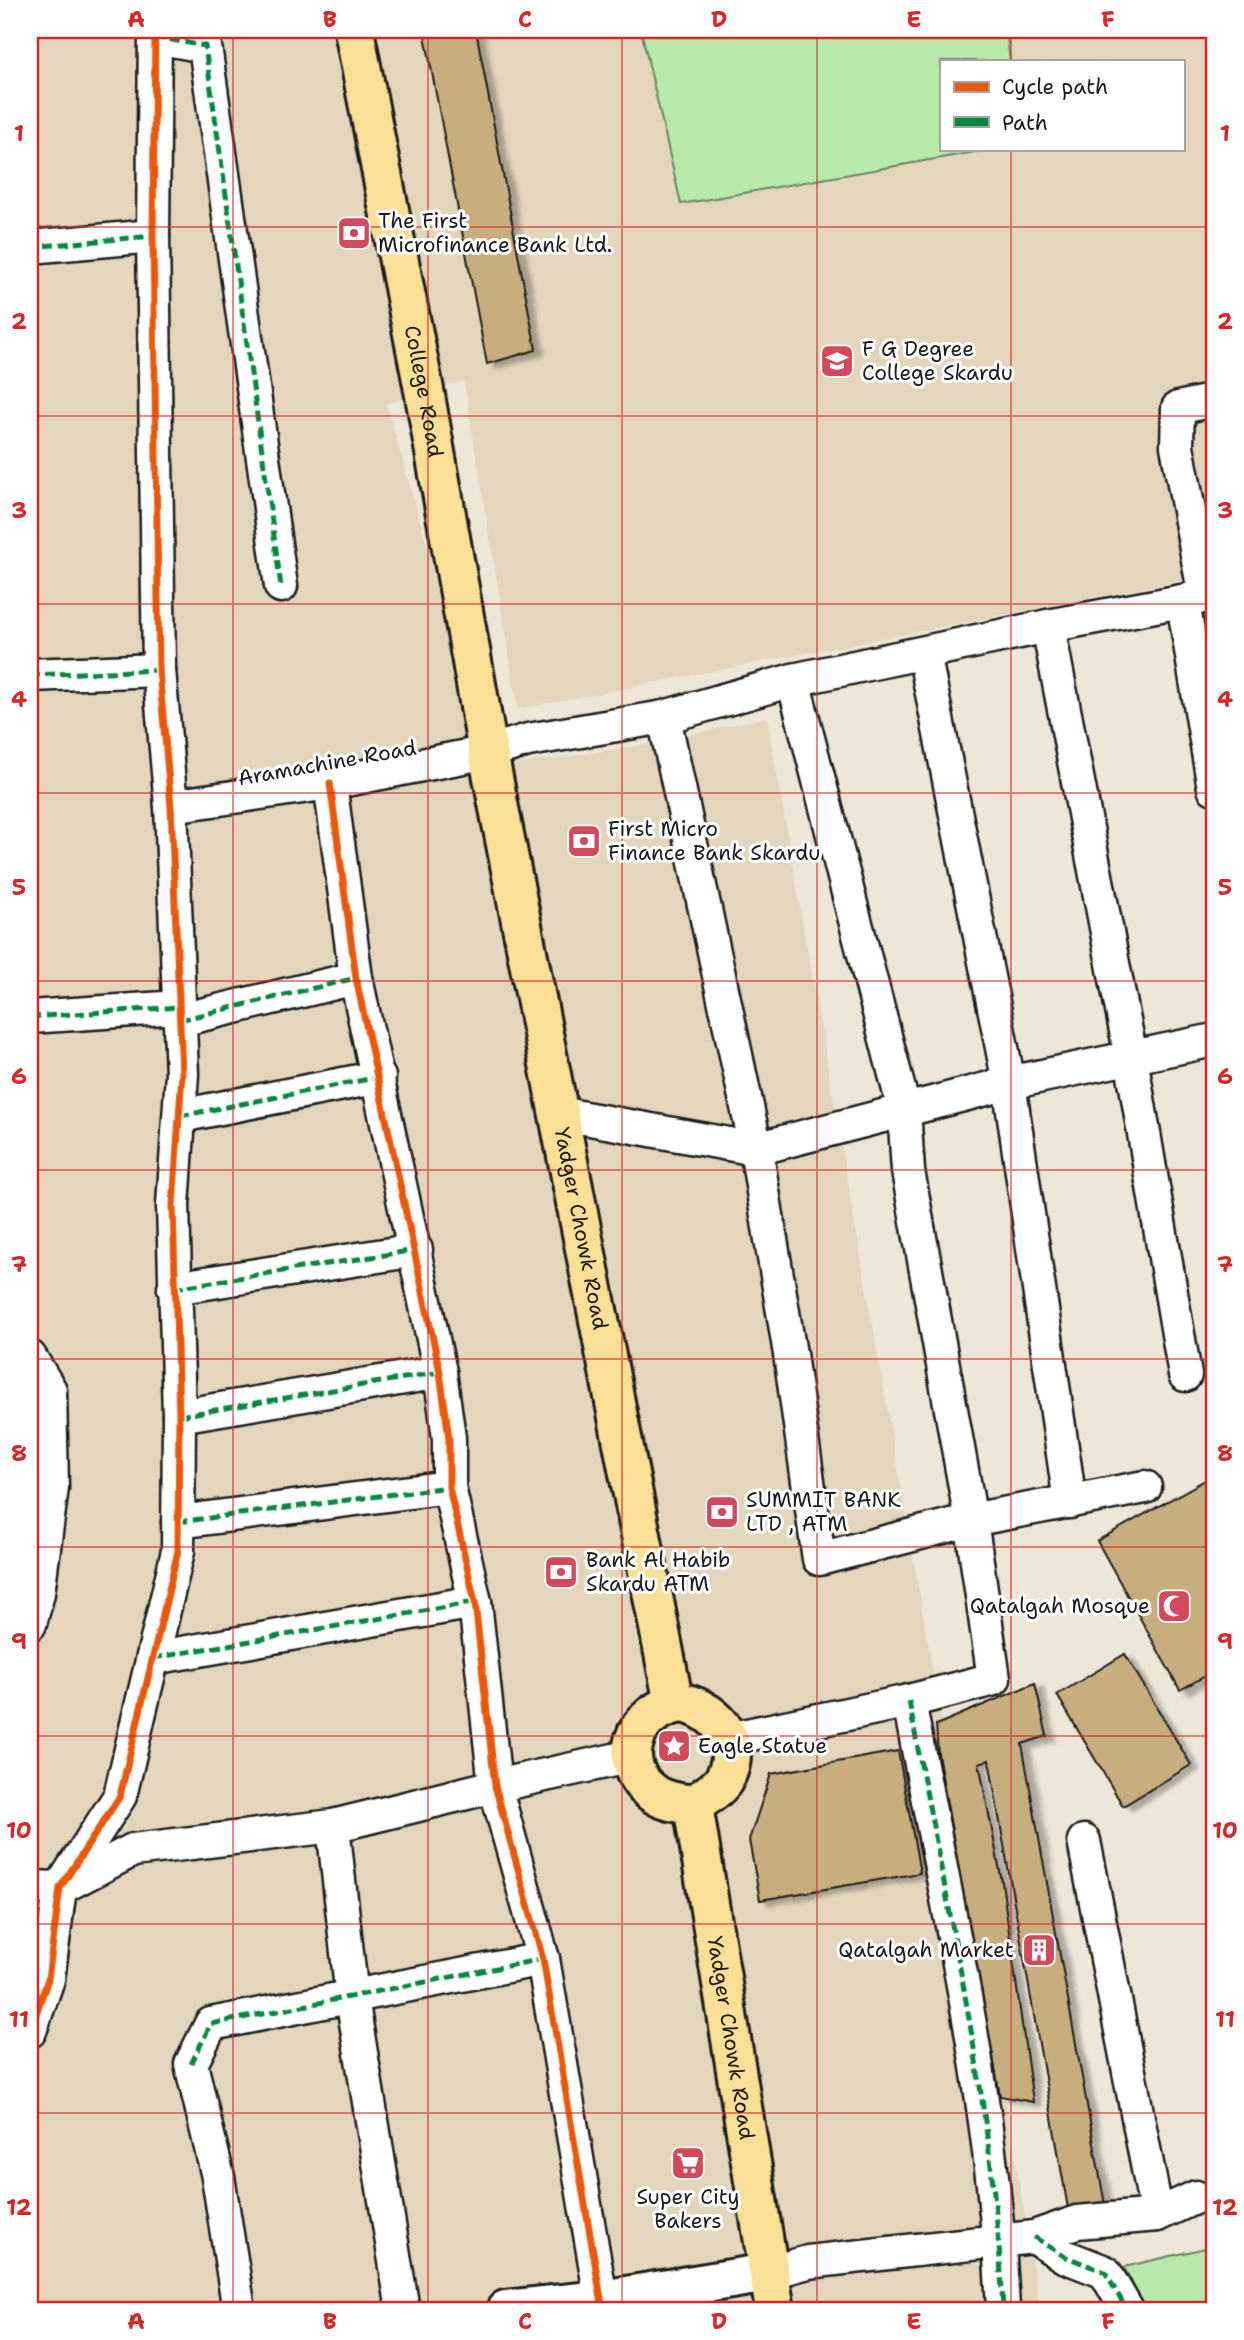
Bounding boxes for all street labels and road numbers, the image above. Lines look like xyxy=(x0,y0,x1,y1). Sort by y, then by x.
street label: College Road xyxy=(398,323,450,460)
street label: Aramachine Road xyxy=(236,734,418,792)
street label: Yadger Chowk Road xyxy=(548,1125,615,1332)
street label: Yadger Chowk Road xyxy=(701,1934,761,2142)

